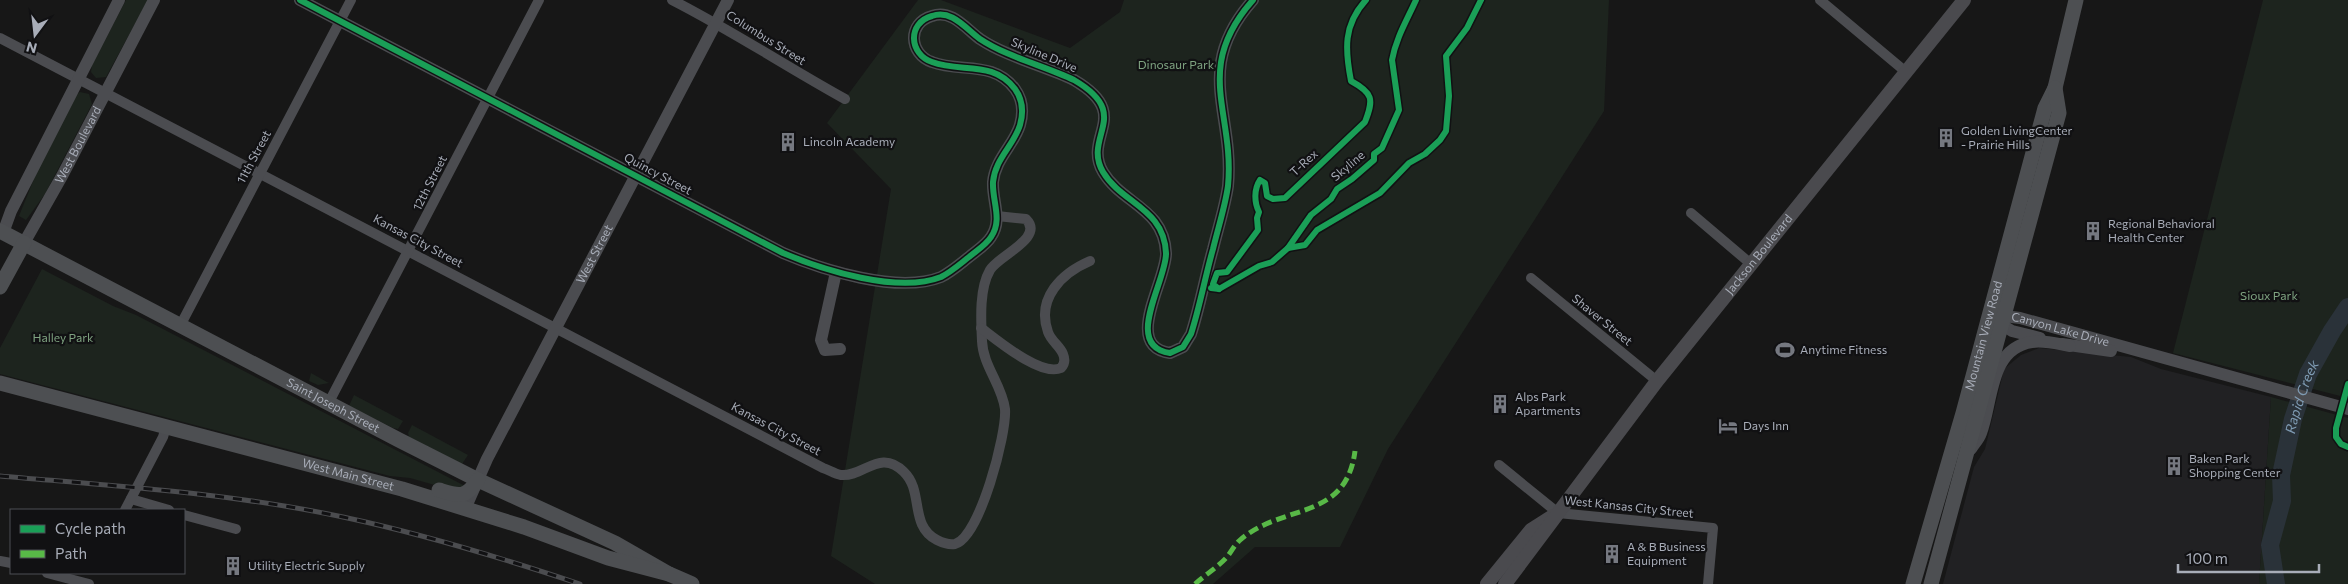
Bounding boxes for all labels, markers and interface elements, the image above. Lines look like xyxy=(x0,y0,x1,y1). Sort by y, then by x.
street label: Columbus Street xyxy=(724,7,809,67)
north arrow xyxy=(10,10,60,60)
street label: Skyline Drive xyxy=(1009,34,1080,74)
text: N xyxy=(24,38,39,58)
park label: Dinosaur Park xyxy=(1138,57,1215,71)
street label: West Boulevard xyxy=(51,104,103,186)
place label: Golden LivingCenter - Prairie Hills xyxy=(1961,123,2073,151)
street label: 11th Street xyxy=(233,127,273,186)
building icon: Golden LivingCenter - Prairie Hills xyxy=(1935,127,1957,149)
building icon: Lincoln Academy xyxy=(777,131,799,153)
place label: Lincoln Academy xyxy=(803,134,895,148)
street label: T-Rex xyxy=(1287,146,1320,178)
street label: Skyline xyxy=(1328,147,1367,183)
street label: Quincy Street xyxy=(622,149,695,197)
street label: 12th Street xyxy=(409,153,449,212)
street label: Kansas City Street xyxy=(371,211,466,270)
street label: Jackson Boulevard xyxy=(1722,211,1795,297)
place label: Regional Behavioral Health Center xyxy=(2108,216,2215,244)
building icon: Regional Behavioral Health Center xyxy=(2082,220,2104,242)
street label: West Street xyxy=(573,222,615,285)
street label: Mountain View Road xyxy=(1961,279,2004,392)
park label: Sioux Park xyxy=(2240,288,2298,302)
street label: Shaver Street xyxy=(1570,291,1636,348)
street label: Canyon Lake Drive xyxy=(2011,309,2111,348)
park label: Halley Park xyxy=(32,330,94,344)
sports icon: Anytime Fitness xyxy=(1774,339,1796,361)
place label: Anytime Fitness xyxy=(1800,342,1887,356)
water label: Rapid Creek xyxy=(2281,357,2322,435)
street label: Saint Joseph Street xyxy=(285,374,383,435)
place label: Alps Park Apartments xyxy=(1515,389,1580,417)
building icon: Alps Park Apartments xyxy=(1489,393,1511,415)
street label: Kansas City Street xyxy=(729,399,824,458)
hotel icon: Days Inn xyxy=(1717,415,1739,437)
place label: Days Inn xyxy=(1743,418,1789,432)
place label: Baken Park Shopping Center xyxy=(2189,451,2281,479)
street label: West Main Street xyxy=(301,455,396,493)
building icon: Baken Park Shopping Center xyxy=(2163,455,2185,477)
street label: West Kansas City Street xyxy=(1564,492,1694,520)
legend xyxy=(10,509,185,574)
text: Cycle path xyxy=(55,519,126,537)
place label: A & B Business Equipment xyxy=(1627,539,1706,567)
scale bar xyxy=(2178,542,2319,574)
building icon: A & B Business Equipment xyxy=(1601,543,1623,565)
text: Path xyxy=(55,544,87,562)
text: 100 m xyxy=(2186,549,2228,567)
building icon: Utility Electric Supply xyxy=(222,555,244,577)
place label: Utility Electric Supply xyxy=(248,558,365,572)

